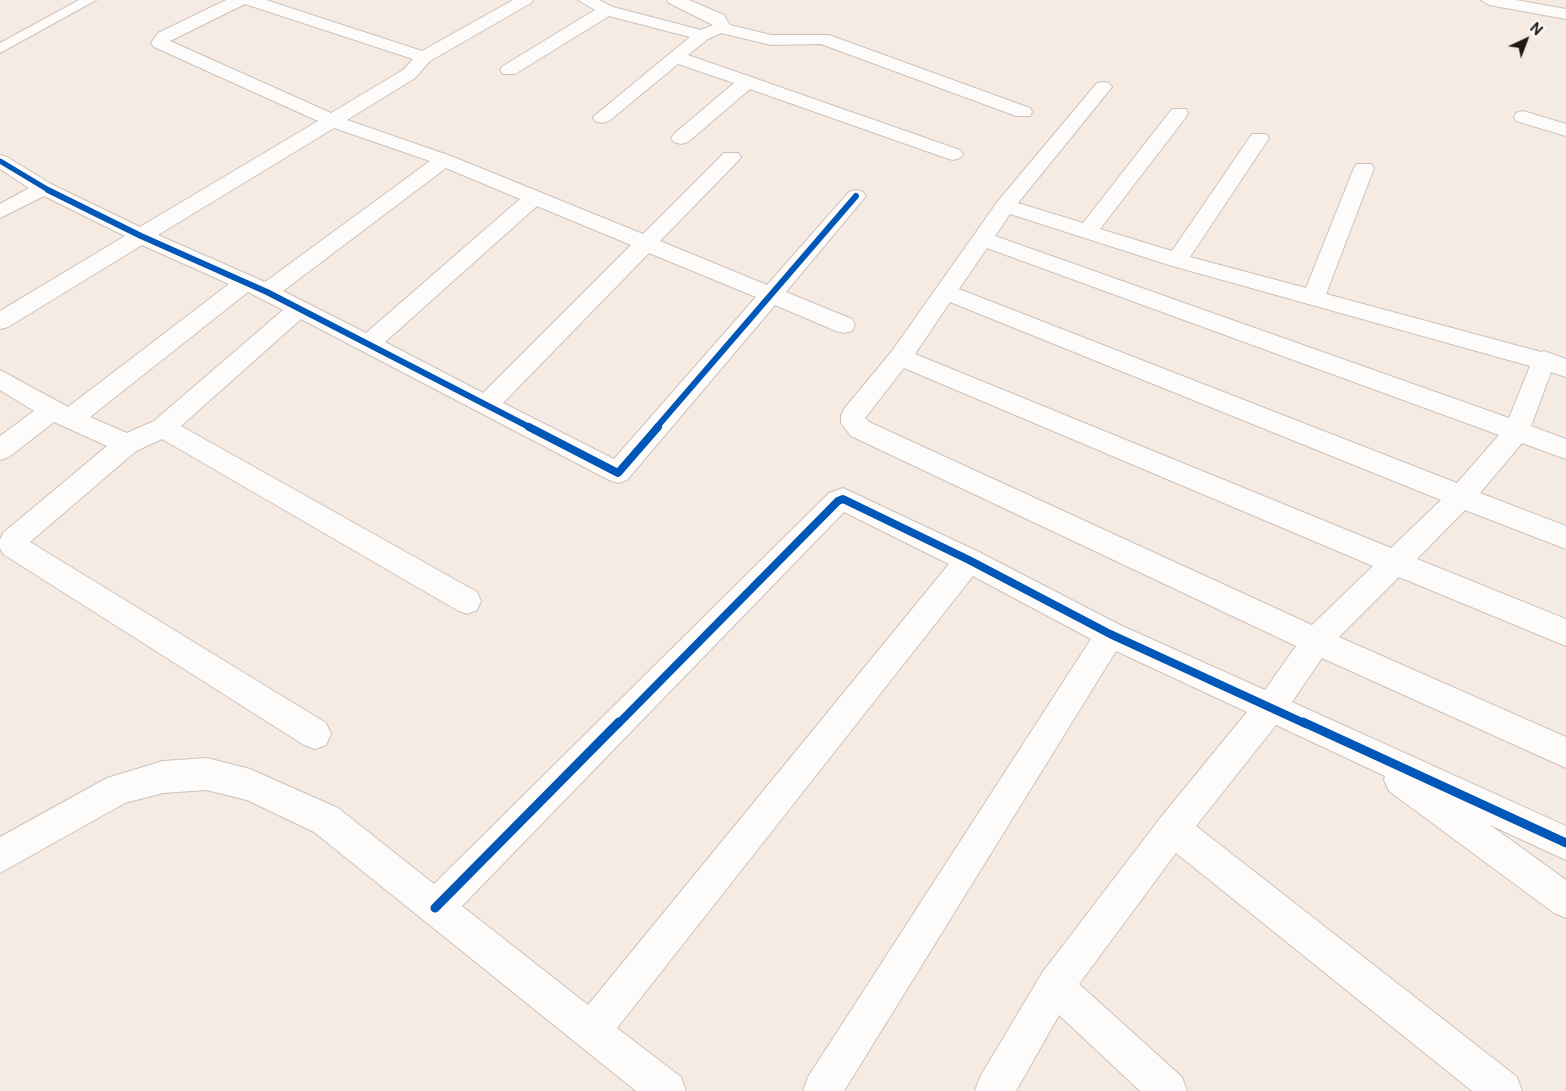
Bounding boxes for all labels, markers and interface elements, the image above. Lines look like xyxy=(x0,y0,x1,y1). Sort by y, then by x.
north arrow xyxy=(1501,15,1551,65)
text: N xyxy=(1527,19,1546,39)

